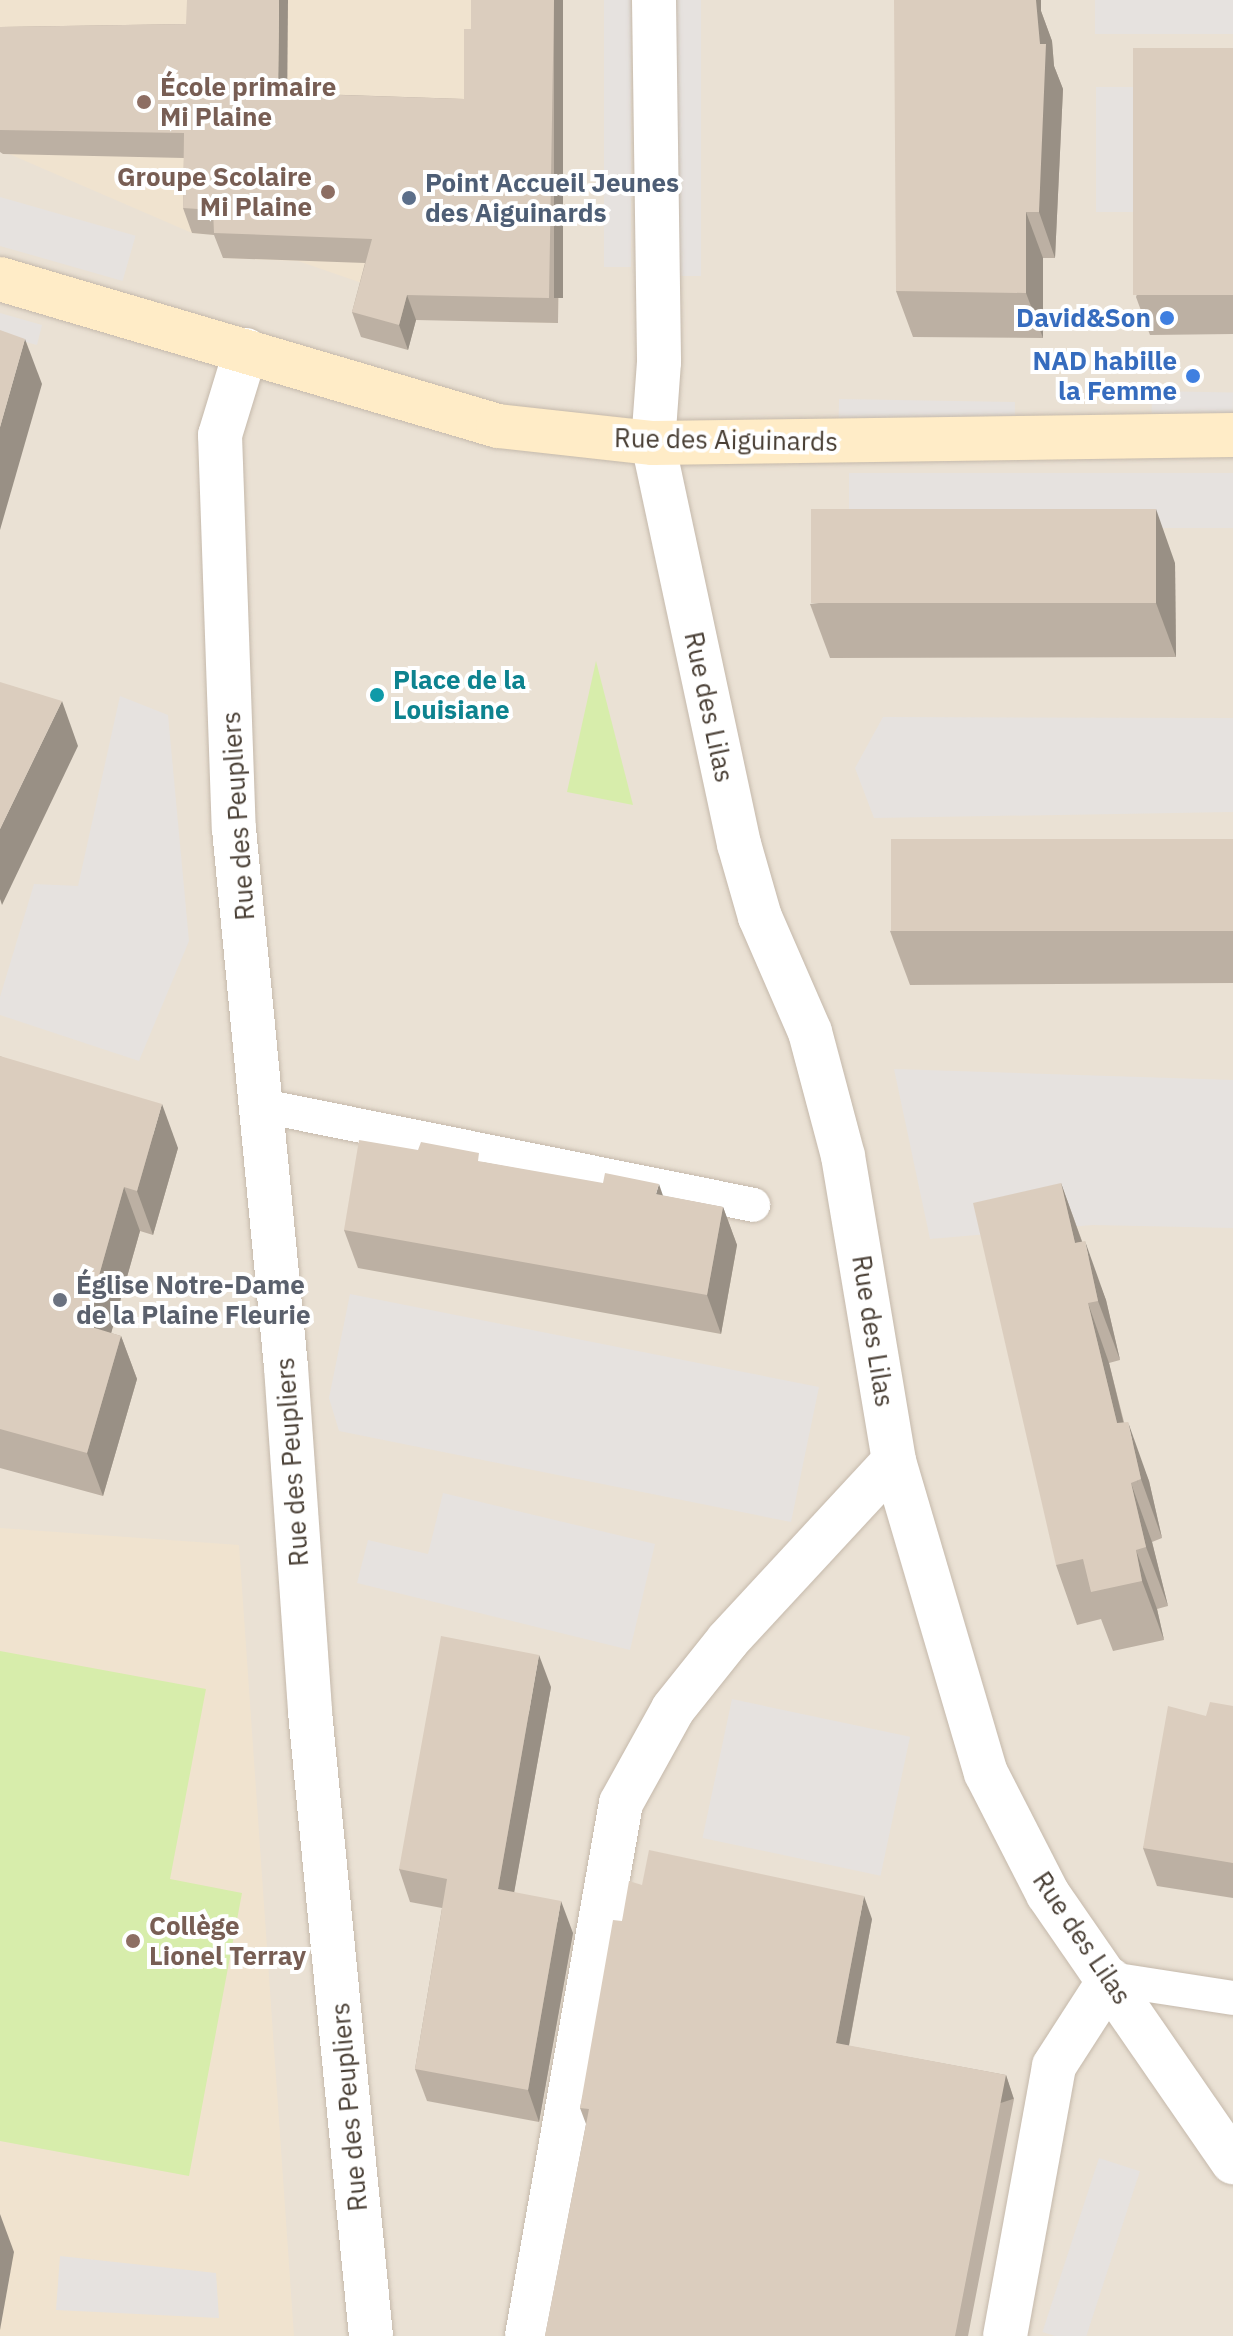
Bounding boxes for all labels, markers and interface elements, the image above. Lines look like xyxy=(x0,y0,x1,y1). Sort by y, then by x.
place label: École primaire Mi Plaine xyxy=(160,71,336,132)
marker: École primaire Mi Plaine xyxy=(135,93,153,111)
place label: Groupe Scolaire Mi Plaine xyxy=(117,161,312,222)
place label: Point Accueil Jeunes des Aiguinards xyxy=(425,167,679,228)
marker: Groupe Scolaire Mi Plaine xyxy=(319,183,337,201)
marker: Point Accueil Jeunes des Aiguinards xyxy=(400,189,418,207)
place label: David&Son xyxy=(1016,302,1151,334)
marker: David&Son xyxy=(1158,309,1176,327)
place label: NAD habille la Femme xyxy=(1032,345,1177,406)
marker: NAD habille la Femme xyxy=(1184,367,1202,385)
street label: Rue des Aiguinards xyxy=(614,422,838,458)
street label: Rue des Lilas xyxy=(678,629,740,785)
place label: Place de la Louisiane xyxy=(393,664,526,726)
marker: Place de la Louisiane xyxy=(368,686,386,704)
street label: Rue des Peupliers xyxy=(215,710,261,922)
street label: Rue des Lilas xyxy=(846,1253,900,1409)
place label: Église Notre-Dame de la Plaine Fleurie xyxy=(76,1269,311,1330)
marker: Église Notre-Dame de la Plaine Fleurie xyxy=(51,1291,69,1309)
street label: Rue des Peupliers xyxy=(269,1356,315,1568)
street label: Rue des Lilas xyxy=(1026,1866,1138,2010)
place label: Collège Lionel Terray xyxy=(149,1910,306,1972)
marker: Collège Lionel Terray xyxy=(124,1932,142,1950)
street label: Rue des Peupliers xyxy=(324,2001,374,2213)

